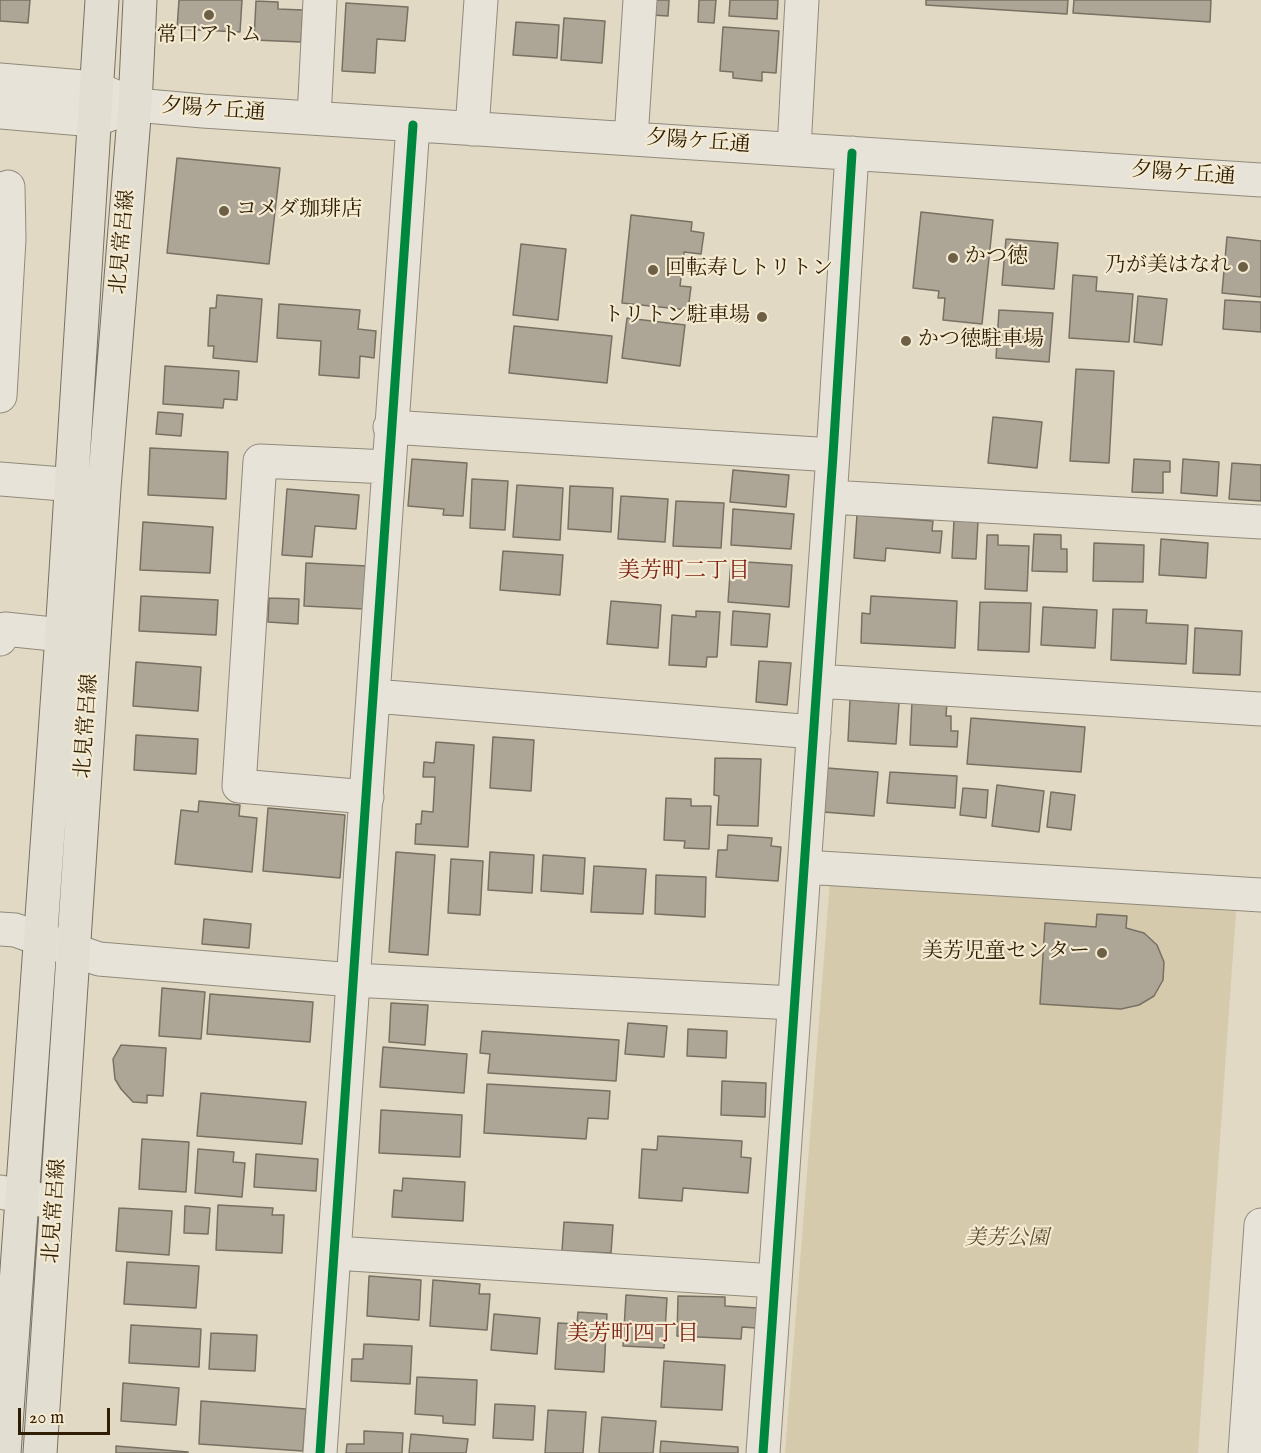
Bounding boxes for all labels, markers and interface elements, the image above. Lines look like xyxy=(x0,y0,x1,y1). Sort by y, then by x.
marker: 常口アトム xyxy=(202,8,216,22)
place label: 常口アトム xyxy=(157,24,261,50)
street label: 夕陽ケ丘通 xyxy=(160,95,266,127)
street label: 夕陽ケ丘通 xyxy=(645,127,751,159)
street label: 夕陽ケ丘通 xyxy=(1130,159,1236,191)
street label: 北見常呂線 xyxy=(107,189,141,295)
place label: コメダ珈琲店 xyxy=(236,198,362,224)
marker: コメダ珈琲店 xyxy=(217,204,231,218)
place label: かつ徳 xyxy=(965,245,1028,271)
marker: かつ徳 xyxy=(946,251,960,265)
place label: 乃が美はなれ xyxy=(1105,254,1231,280)
place label: 回転寿しトリトン xyxy=(665,257,833,283)
marker: 乃が美はなれ xyxy=(1236,260,1250,274)
marker: 回転寿しトリトン xyxy=(646,263,660,277)
place label: トリトン駐車場 xyxy=(603,304,750,330)
marker: トリトン駐車場 xyxy=(755,310,769,324)
place label: かつ徳駐車場 xyxy=(918,328,1044,354)
marker: かつ徳駐車場 xyxy=(899,334,913,348)
district label: 美芳町二丁目 xyxy=(618,559,750,585)
street label: 北見常呂線 xyxy=(72,673,104,779)
place label: 美芳児童センター xyxy=(922,940,1090,966)
marker: 美芳児童センター xyxy=(1095,946,1109,960)
street label: 北見常呂線 xyxy=(40,1158,72,1264)
park label: 美芳公園 xyxy=(965,1227,1049,1253)
district label: 美芳町四丁目 xyxy=(567,1322,699,1348)
scale bar xyxy=(21,1396,112,1434)
text: 20 m xyxy=(29,1407,64,1430)

